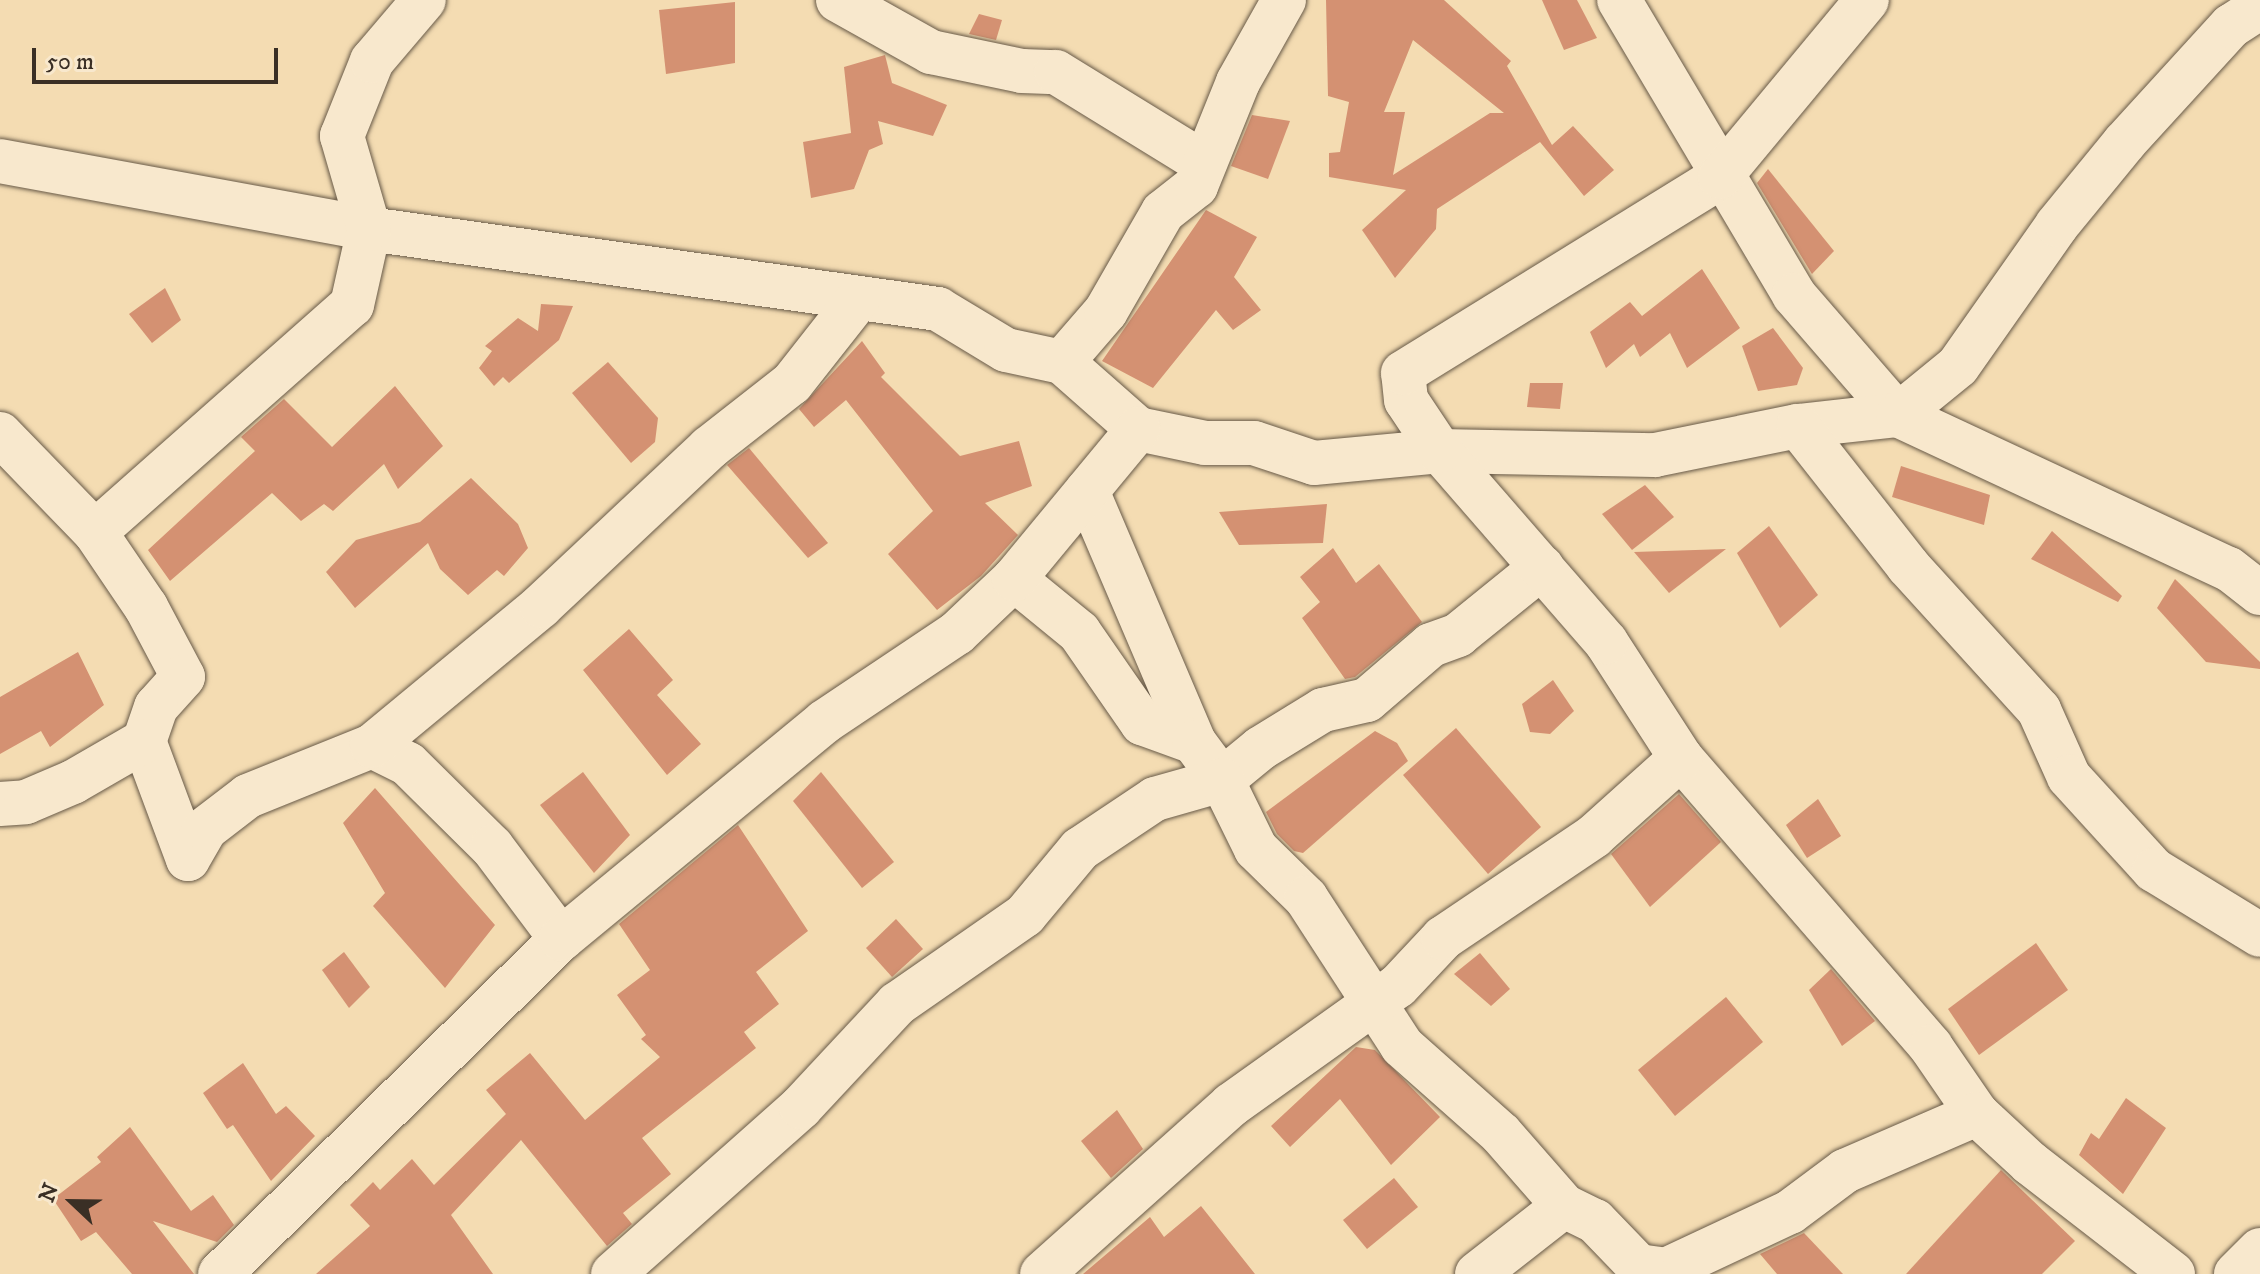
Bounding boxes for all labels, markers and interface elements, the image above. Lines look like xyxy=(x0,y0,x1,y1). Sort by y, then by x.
scale bar xyxy=(36,32,282,82)
text: 50 m xyxy=(46,47,94,77)
north arrow xyxy=(32,1162,112,1242)
text: N xyxy=(33,1179,65,1206)

